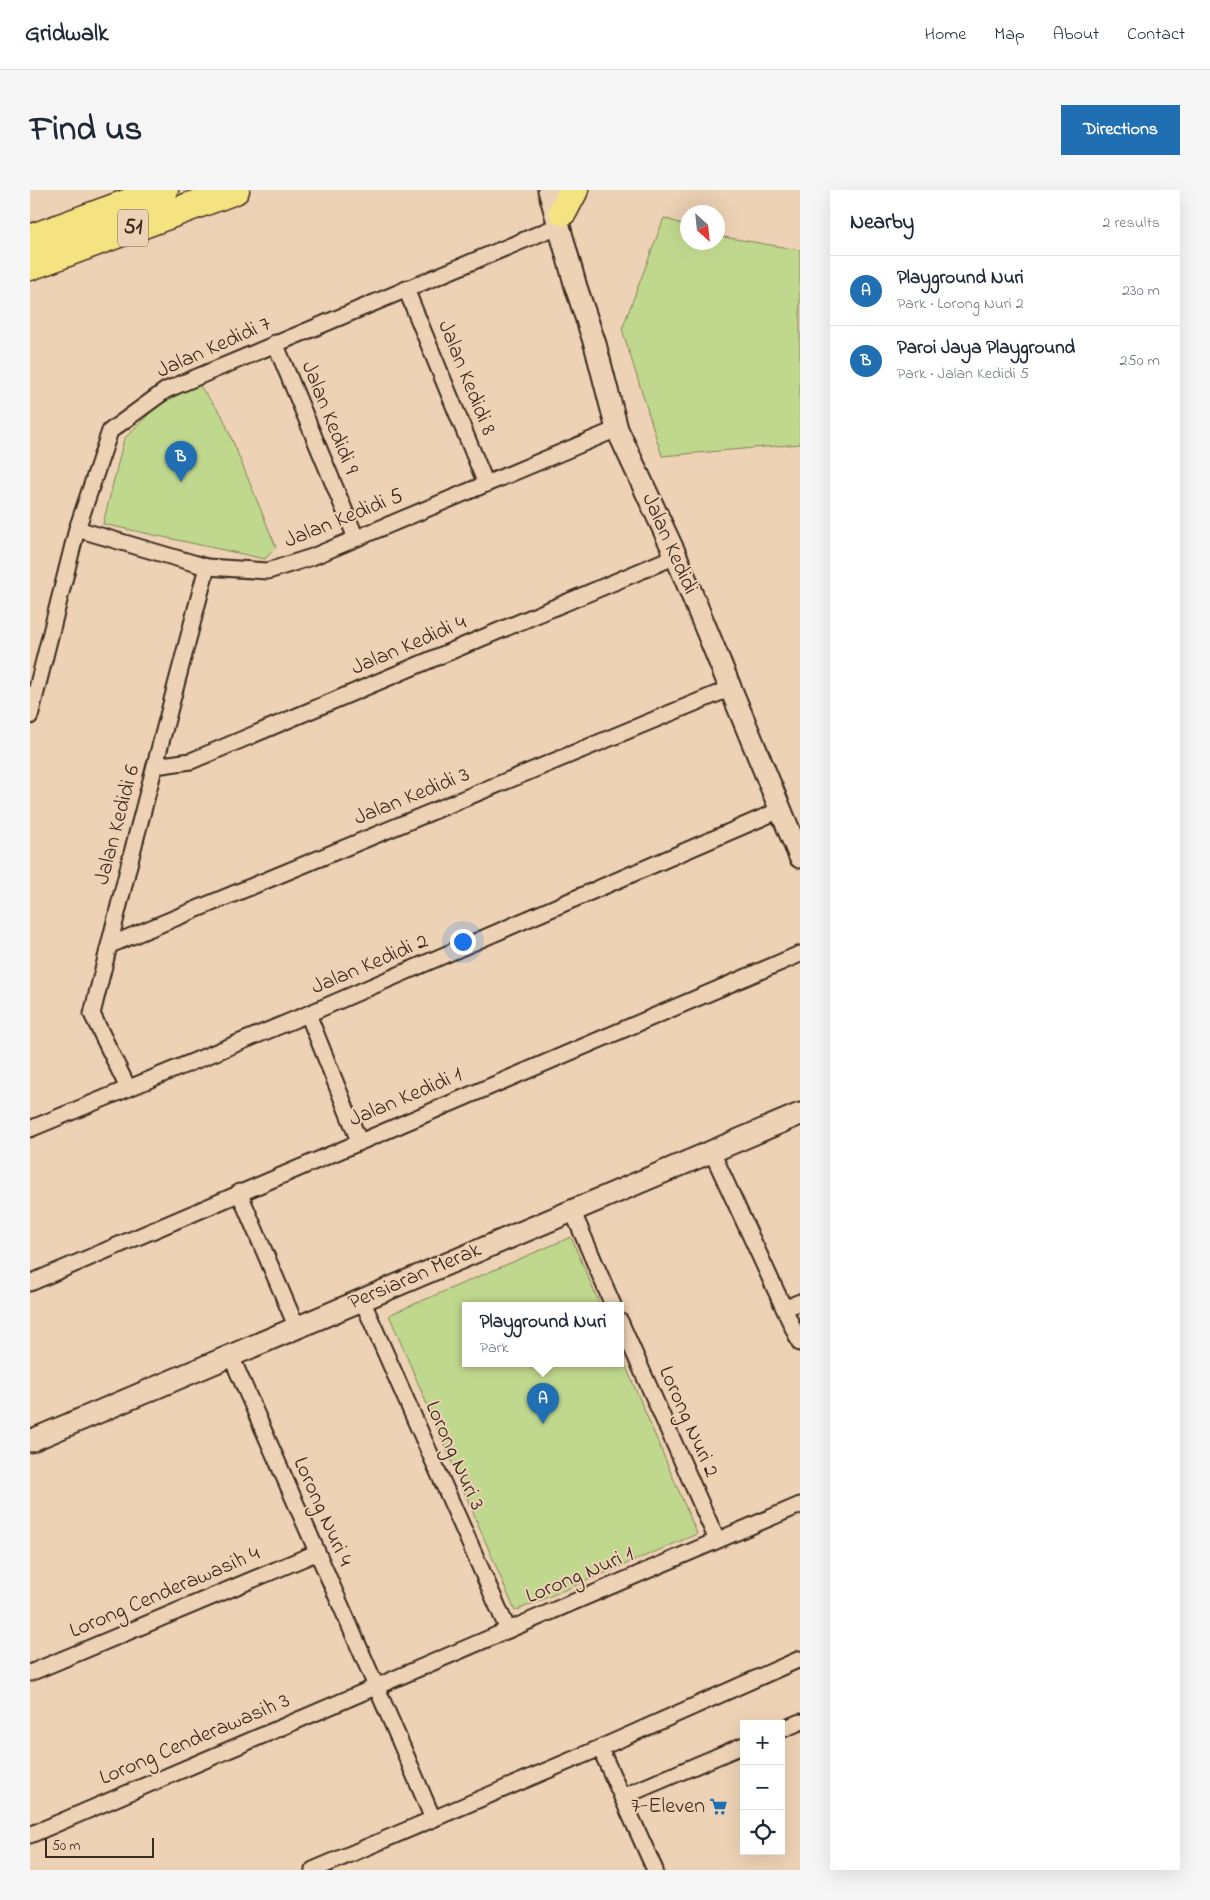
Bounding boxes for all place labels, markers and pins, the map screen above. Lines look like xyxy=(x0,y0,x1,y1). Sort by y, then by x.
pin: B xyxy=(165,441,197,482)
pin: A xyxy=(527,1383,559,1424)
place label: 7-Eleven xyxy=(631,1791,705,1823)
supermarket icon: 7-Eleven xyxy=(709,1797,729,1817)

